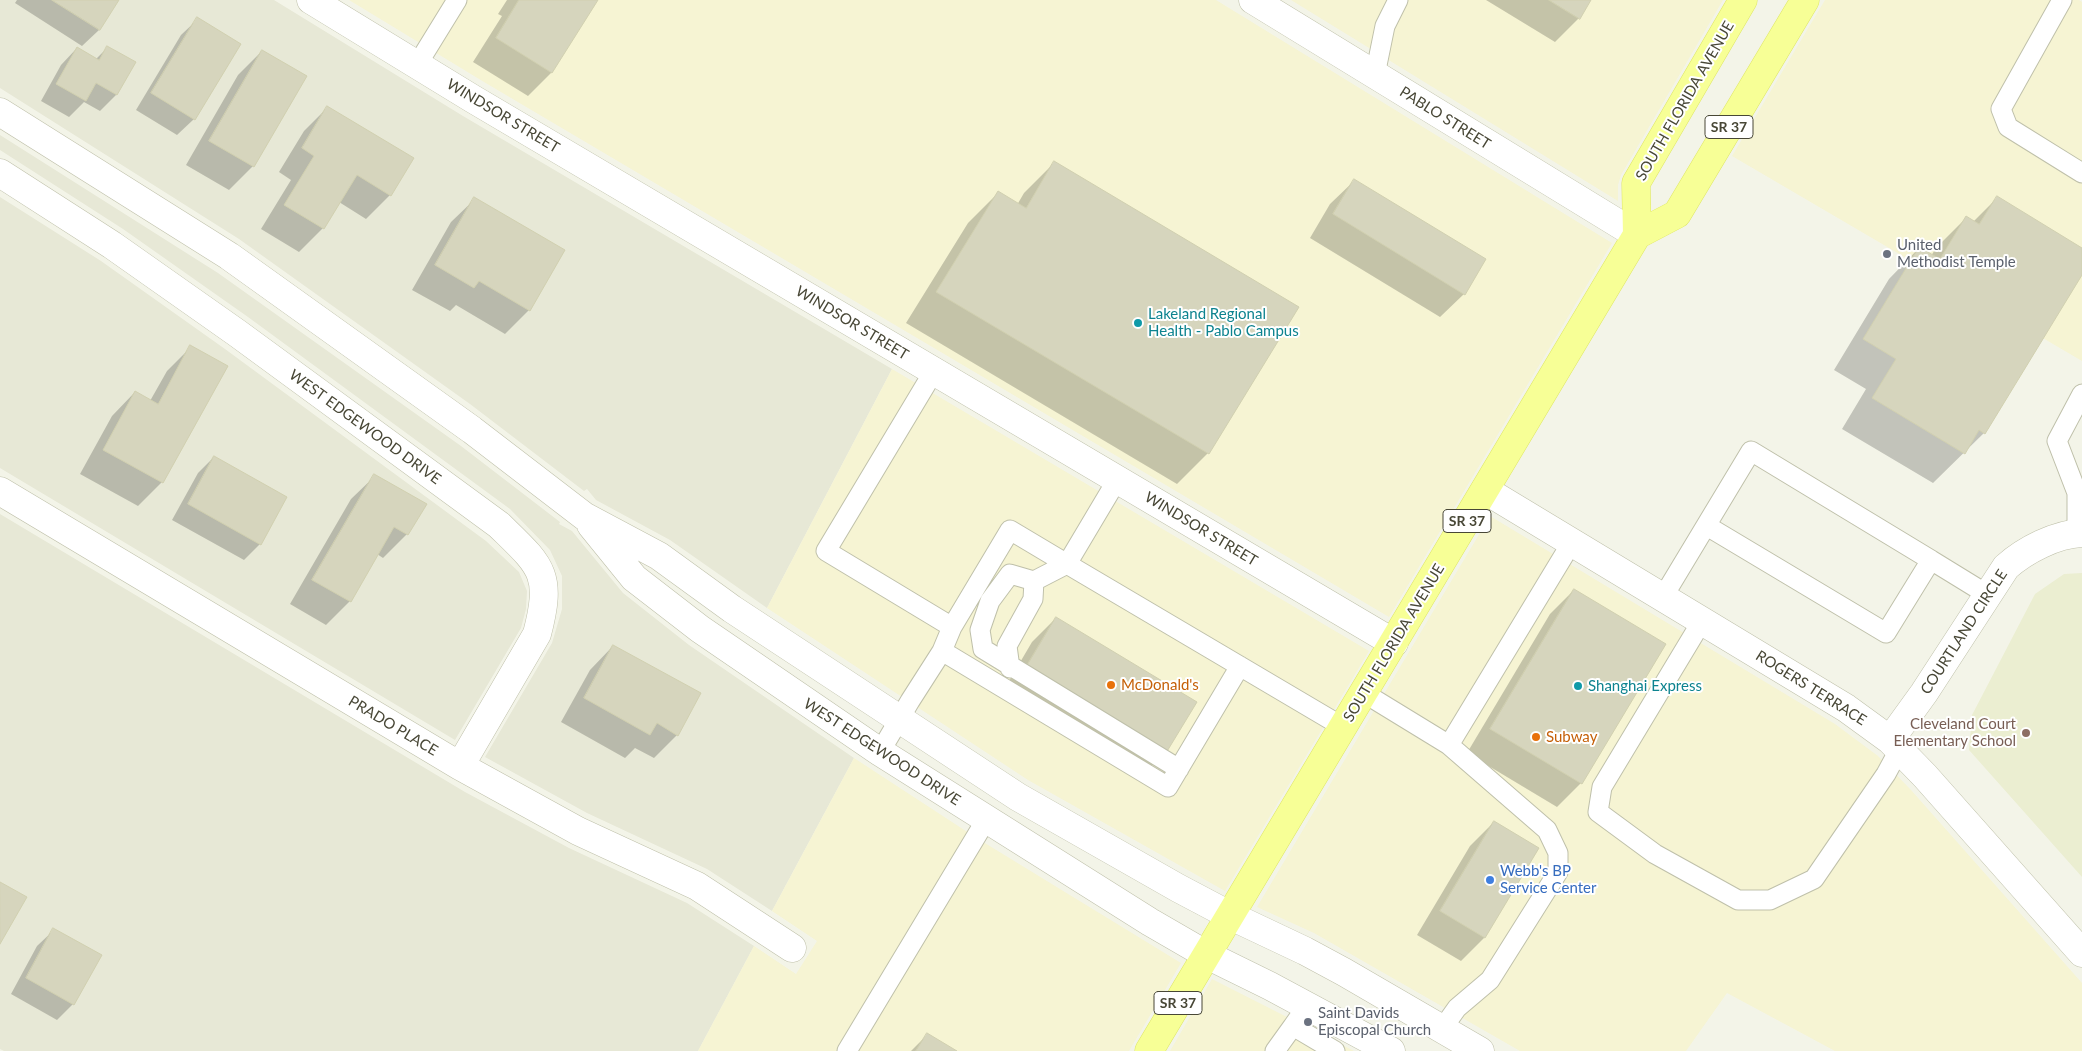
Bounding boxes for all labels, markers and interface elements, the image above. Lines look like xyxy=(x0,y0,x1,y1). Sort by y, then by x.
street label: SOUTH FLORIDA AVENUE xyxy=(1632,18,1738,184)
street label: WINDSOR STREET xyxy=(443,75,563,157)
street label: PABLO STREET xyxy=(1396,83,1494,153)
road number: SR 37 xyxy=(1705,115,1753,138)
place label: United Methodist Temple xyxy=(1897,236,2016,271)
marker: United Methodist Temple xyxy=(1881,248,1893,260)
street label: WINDSOR STREET xyxy=(792,282,912,364)
place label: Lakeland Regional Health - Pablo Campus xyxy=(1148,305,1299,340)
marker: Lakeland Regional Health - Pablo Campus xyxy=(1132,317,1144,329)
street label: WEST EDGEWOOD DRIVE xyxy=(286,366,444,488)
street label: WINDSOR STREET xyxy=(1141,488,1261,570)
road number: SR 37 xyxy=(1443,510,1491,532)
street label: SOUTH FLORIDA AVENUE xyxy=(1340,561,1448,725)
street label: COURTLAND CIRCLE xyxy=(1917,566,2011,698)
street label: ROGERS TERRACE xyxy=(1752,647,1870,729)
place label: McDonald's xyxy=(1121,676,1199,694)
place label: Shanghai Express xyxy=(1588,677,1702,695)
marker: McDonald's xyxy=(1105,679,1117,691)
marker: Shanghai Express xyxy=(1572,680,1584,692)
street label: PRADO PLACE xyxy=(345,692,441,760)
street label: WEST EDGEWOOD DRIVE xyxy=(800,695,964,809)
place label: Cleveland Court Elementary School xyxy=(1893,715,2016,750)
marker: Cleveland Court Elementary School xyxy=(2020,727,2032,739)
place label: Subway xyxy=(1546,728,1597,746)
marker: Subway xyxy=(1530,731,1542,743)
place label: Webb's BP Service Center xyxy=(1500,862,1596,897)
marker: Webb's BP Service Center xyxy=(1484,874,1496,886)
road number: SR 37 xyxy=(1154,991,1202,1014)
place label: Saint Davids Episcopal Church xyxy=(1318,1004,1431,1039)
marker: Saint Davids Episcopal Church xyxy=(1302,1016,1314,1028)

